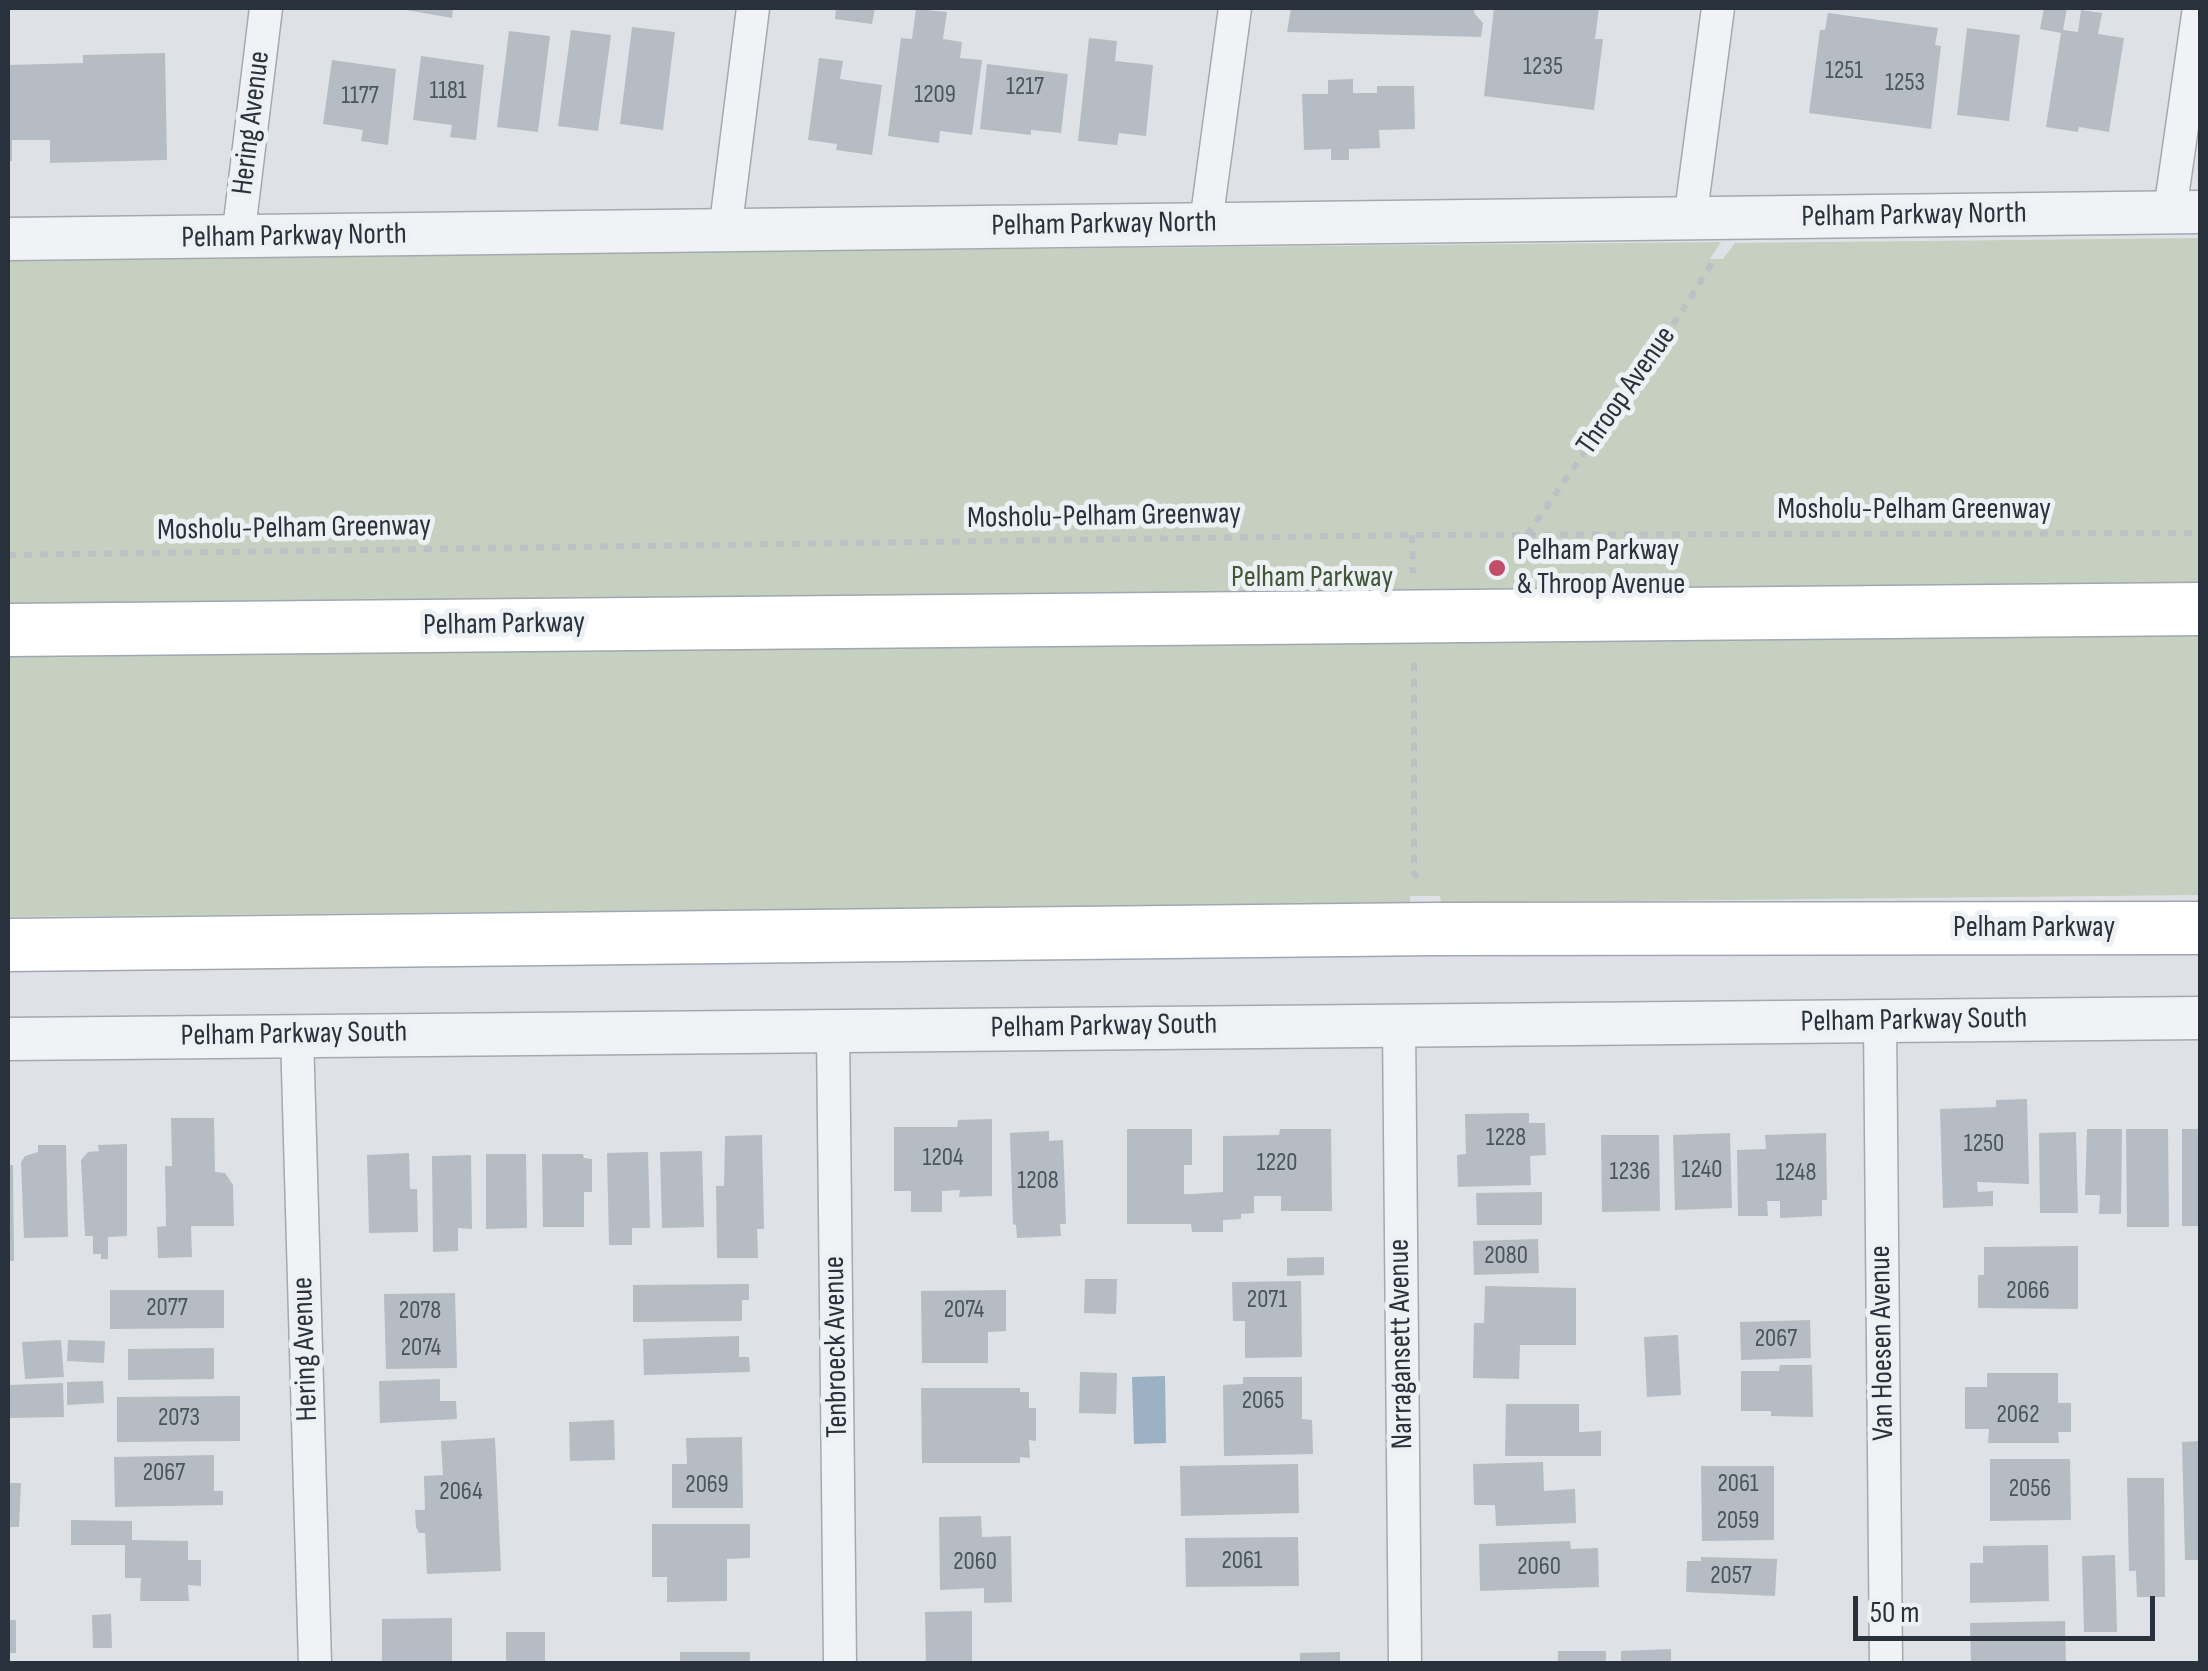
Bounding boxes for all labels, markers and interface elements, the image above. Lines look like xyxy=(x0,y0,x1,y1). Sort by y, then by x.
street label: Hering Avenue xyxy=(225,49,279,197)
house number: 1235 xyxy=(1523,53,1563,83)
house number: 1251 xyxy=(1825,57,1863,87)
house number: 1253 xyxy=(1885,69,1925,99)
house number: 1217 xyxy=(1006,73,1044,103)
house number: 1181 xyxy=(429,77,467,107)
house number: 1209 xyxy=(914,81,956,111)
house number: 1177 xyxy=(341,82,379,112)
street label: Pelham Parkway North xyxy=(1801,196,2027,236)
street label: Pelham Parkway North xyxy=(991,205,1217,245)
street label: Pelham Parkway North xyxy=(181,217,407,257)
street label: Throop Avenue xyxy=(1570,320,1684,462)
street label: Mosholu-Pelham Greenway xyxy=(1777,492,2051,528)
street label: Mosholu-Pelham Greenway xyxy=(967,497,1241,537)
street label: Mosholu-Pelham Greenway xyxy=(157,509,431,549)
place label: Pelham Parkway & Throop Avenue xyxy=(1517,533,1685,604)
marker: Pelham Parkway & Throop Avenue xyxy=(1486,557,1508,579)
park label: Pelham Parkway xyxy=(1231,560,1393,596)
street label: Pelham Parkway xyxy=(423,606,585,644)
street label: Pelham Parkway xyxy=(1953,910,2115,946)
street label: Pelham Parkway South xyxy=(1800,1001,2028,1041)
street label: Pelham Parkway South xyxy=(990,1007,1218,1047)
street label: Pelham Parkway South xyxy=(180,1015,408,1055)
house number: 1228 xyxy=(1486,1124,1526,1154)
house number: 1250 xyxy=(1964,1130,2004,1160)
house number: 1204 xyxy=(923,1144,963,1174)
house number: 1220 xyxy=(1257,1149,1297,1179)
house number: 1240 xyxy=(1682,1156,1722,1186)
house number: 1236 xyxy=(1610,1158,1650,1188)
house number: 1248 xyxy=(1776,1159,1816,1189)
house number: 1208 xyxy=(1017,1167,1059,1197)
street label: Narragansett Avenue xyxy=(1382,1239,1422,1449)
house number: 2080 xyxy=(1484,1242,1528,1272)
street label: Van Hoesen Avenue xyxy=(1863,1245,1903,1441)
street label: Tenbroeck Avenue xyxy=(817,1256,857,1438)
street label: Hering Avenue xyxy=(285,1276,327,1422)
house number: 2066 xyxy=(2006,1277,2050,1307)
house number: 2071 xyxy=(1247,1286,1287,1316)
house number: 2077 xyxy=(146,1294,188,1324)
house number: 2074 xyxy=(944,1296,984,1326)
house number: 2078 xyxy=(399,1297,441,1327)
house number: 2067 xyxy=(1755,1325,1797,1355)
house number: 2074 xyxy=(401,1334,441,1364)
house number: 2065 xyxy=(1242,1387,1284,1417)
house number: 2062 xyxy=(1997,1401,2039,1431)
house number: 2073 xyxy=(158,1404,200,1434)
house number: 2067 xyxy=(143,1459,185,1489)
house number: 2061 xyxy=(1717,1470,1759,1500)
house number: 2069 xyxy=(685,1471,729,1501)
house number: 2056 xyxy=(2009,1475,2051,1505)
house number: 2064 xyxy=(439,1478,483,1508)
house number: 2059 xyxy=(1717,1507,1759,1537)
house number: 2061 xyxy=(1221,1547,1263,1577)
house number: 2060 xyxy=(953,1548,997,1578)
house number: 2060 xyxy=(1517,1553,1561,1583)
house number: 2057 xyxy=(1710,1562,1752,1592)
scale bar xyxy=(1858,1576,2160,1638)
text: 50 m xyxy=(1870,1595,1919,1631)

